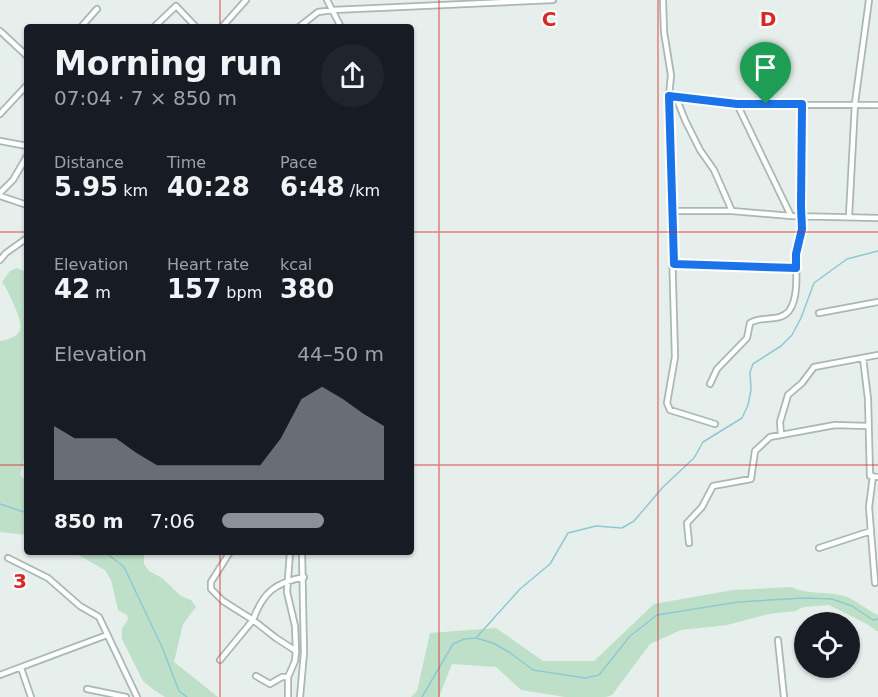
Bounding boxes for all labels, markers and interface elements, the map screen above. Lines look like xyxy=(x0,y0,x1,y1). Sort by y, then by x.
text: C xyxy=(542,7,556,31)
text: D xyxy=(760,7,776,31)
pin xyxy=(740,42,791,104)
text: Morning run xyxy=(54,44,282,83)
button: share xyxy=(321,44,384,107)
icon: arrive xyxy=(749,51,782,84)
text: 07:04 · 7 × 850 m xyxy=(54,86,237,110)
text: Distance xyxy=(54,153,124,172)
text: Time xyxy=(167,153,206,172)
text: Pace xyxy=(280,153,317,172)
text: 5.95 xyxy=(54,172,118,202)
text: 40:28 xyxy=(167,172,250,202)
text: 6:48 xyxy=(280,172,345,202)
text: km xyxy=(118,181,148,200)
text: /km xyxy=(345,181,380,200)
text: Elevation xyxy=(54,255,128,274)
text: Heart rate xyxy=(167,255,249,274)
text: kcal xyxy=(280,255,312,274)
text: 42 xyxy=(54,274,90,304)
text: 157 xyxy=(167,274,221,304)
text: 380 xyxy=(280,274,334,304)
text: m xyxy=(90,283,111,302)
text: bpm xyxy=(221,283,262,302)
text: Elevation xyxy=(54,342,147,366)
text: 44–50 m xyxy=(297,342,384,366)
text: 850 m xyxy=(54,509,124,533)
text: 7:06 xyxy=(150,509,195,533)
text: 3 xyxy=(13,569,27,593)
map controls xyxy=(794,612,860,678)
button: locate xyxy=(794,612,860,678)

